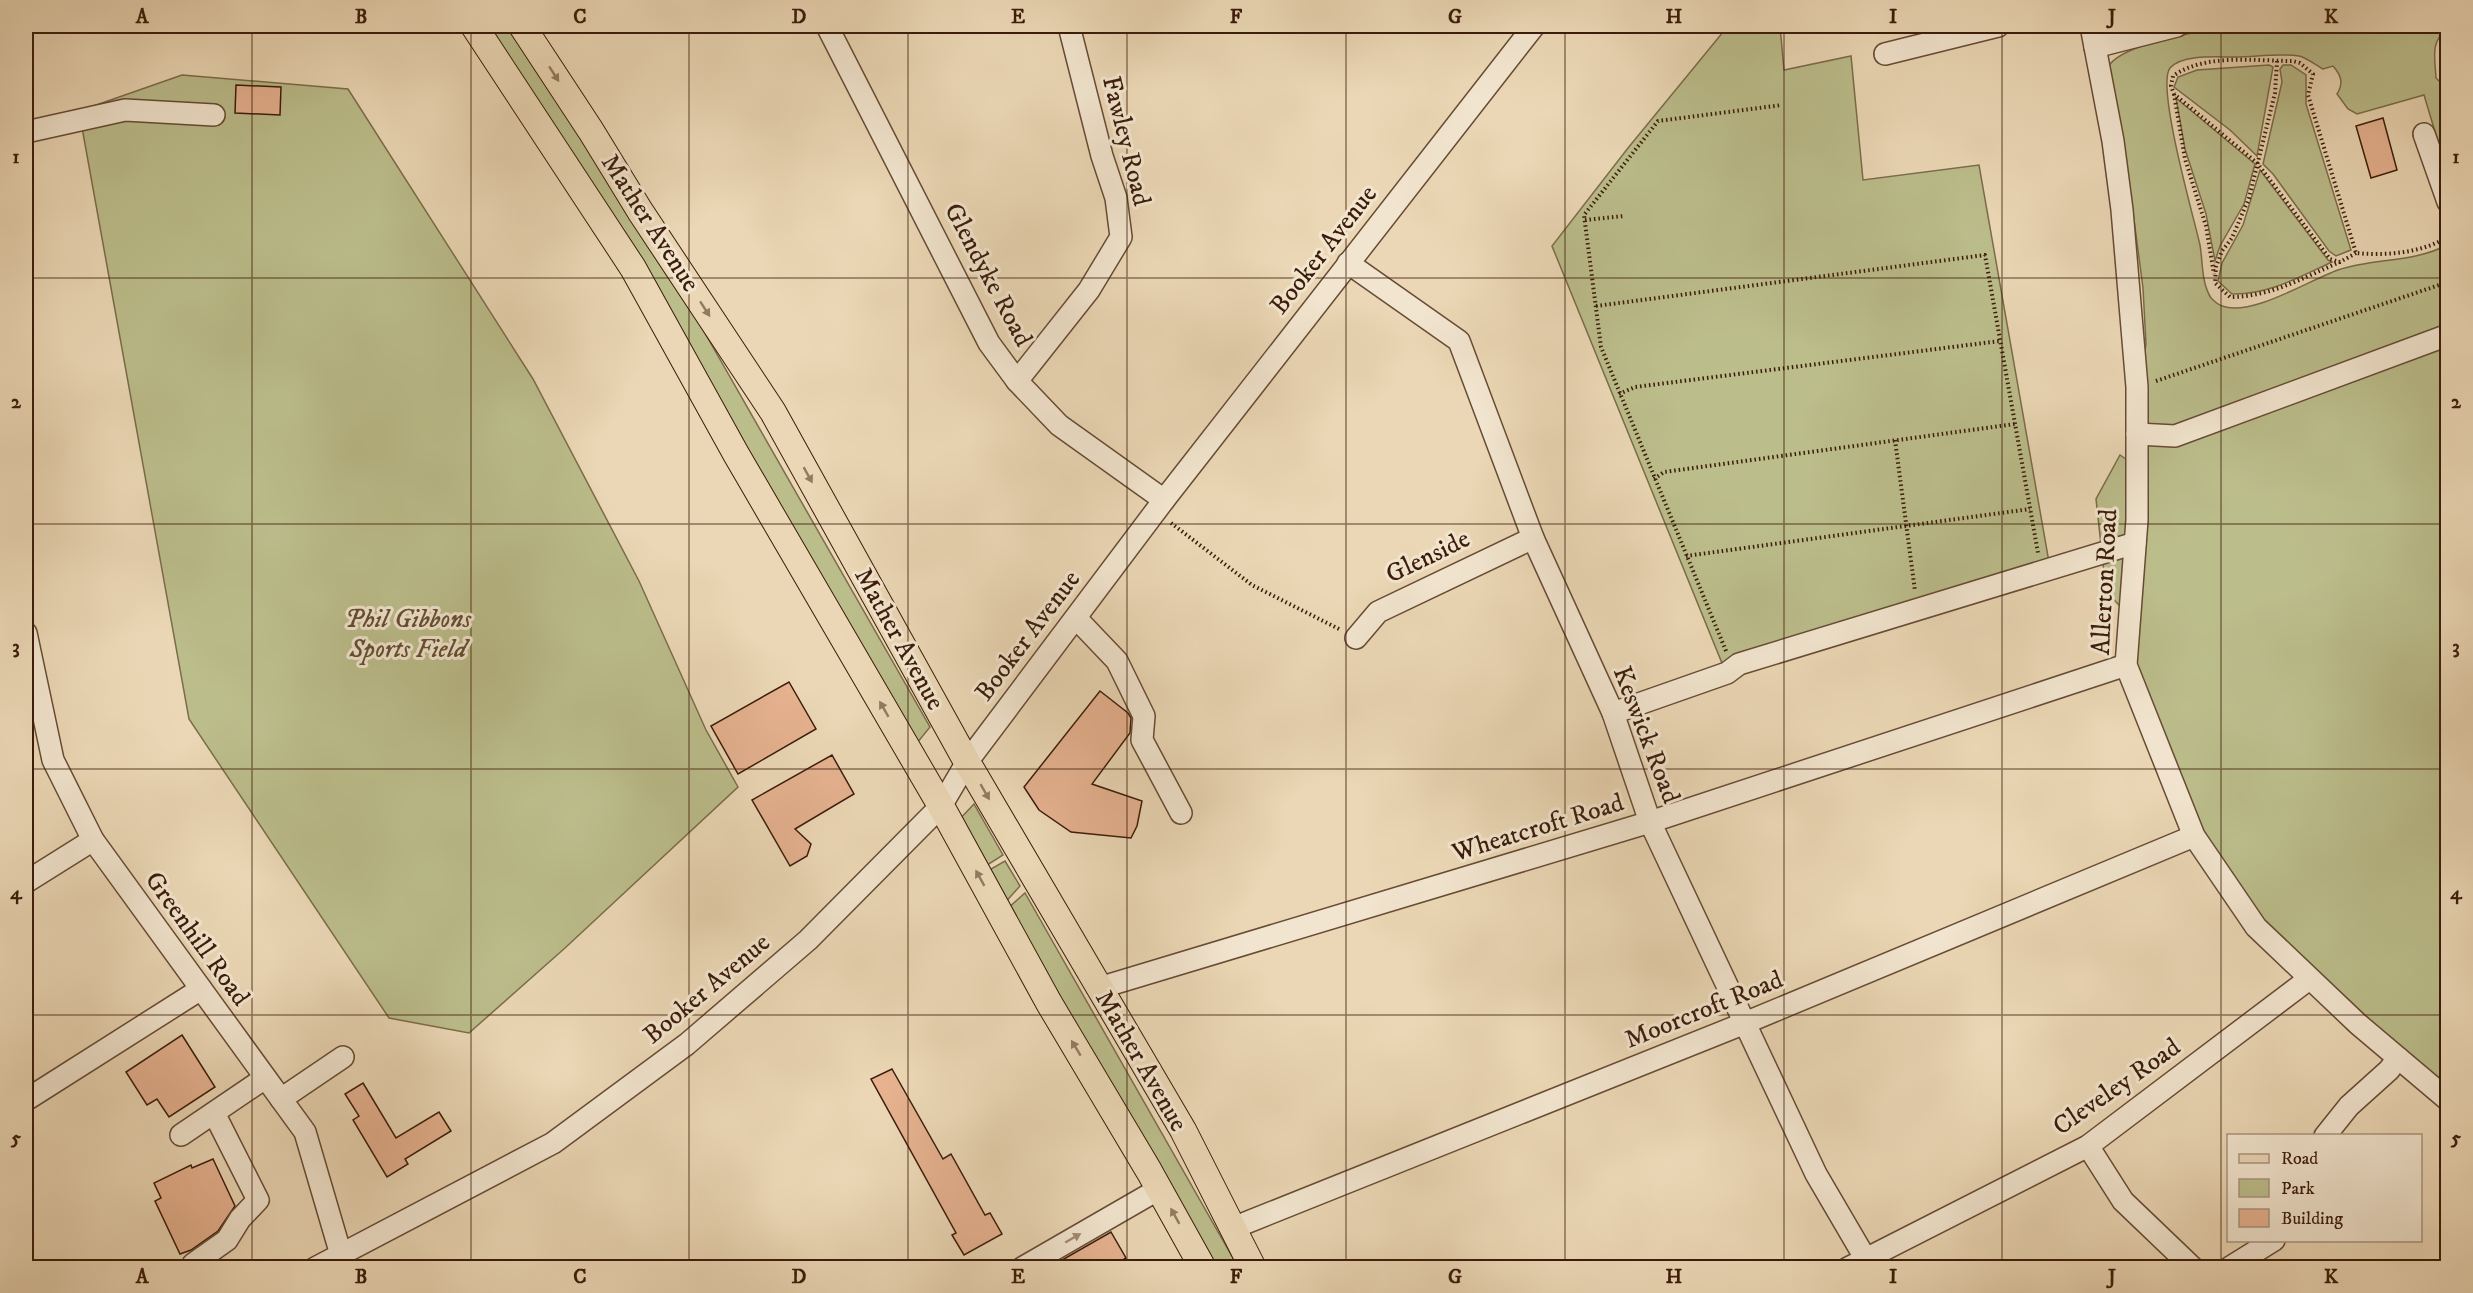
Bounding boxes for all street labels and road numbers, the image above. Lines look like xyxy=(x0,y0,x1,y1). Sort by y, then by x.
street label: Fawley Road xyxy=(1094,73,1158,209)
street label: Mather Avenue xyxy=(593,148,707,298)
street label: Booker Avenue xyxy=(1263,179,1385,321)
street label: Glendyke Road xyxy=(936,198,1040,352)
street label: Allerton Road xyxy=(2085,508,2125,656)
street label: Glenside xyxy=(1381,523,1475,591)
street label: Mather Avenue xyxy=(846,562,952,716)
street label: Booker Avenue xyxy=(968,564,1088,708)
street label: Keswick Road xyxy=(1605,662,1687,808)
street label: Wheatcroft Road xyxy=(1447,786,1628,870)
street label: Greenhill Road xyxy=(137,865,257,1013)
street label: Booker Avenue xyxy=(637,926,777,1052)
street label: Moorcroft Road xyxy=(1620,963,1788,1057)
street label: Mather Avenue xyxy=(1087,984,1195,1138)
street label: Cleveley Road xyxy=(2047,1031,2187,1143)

